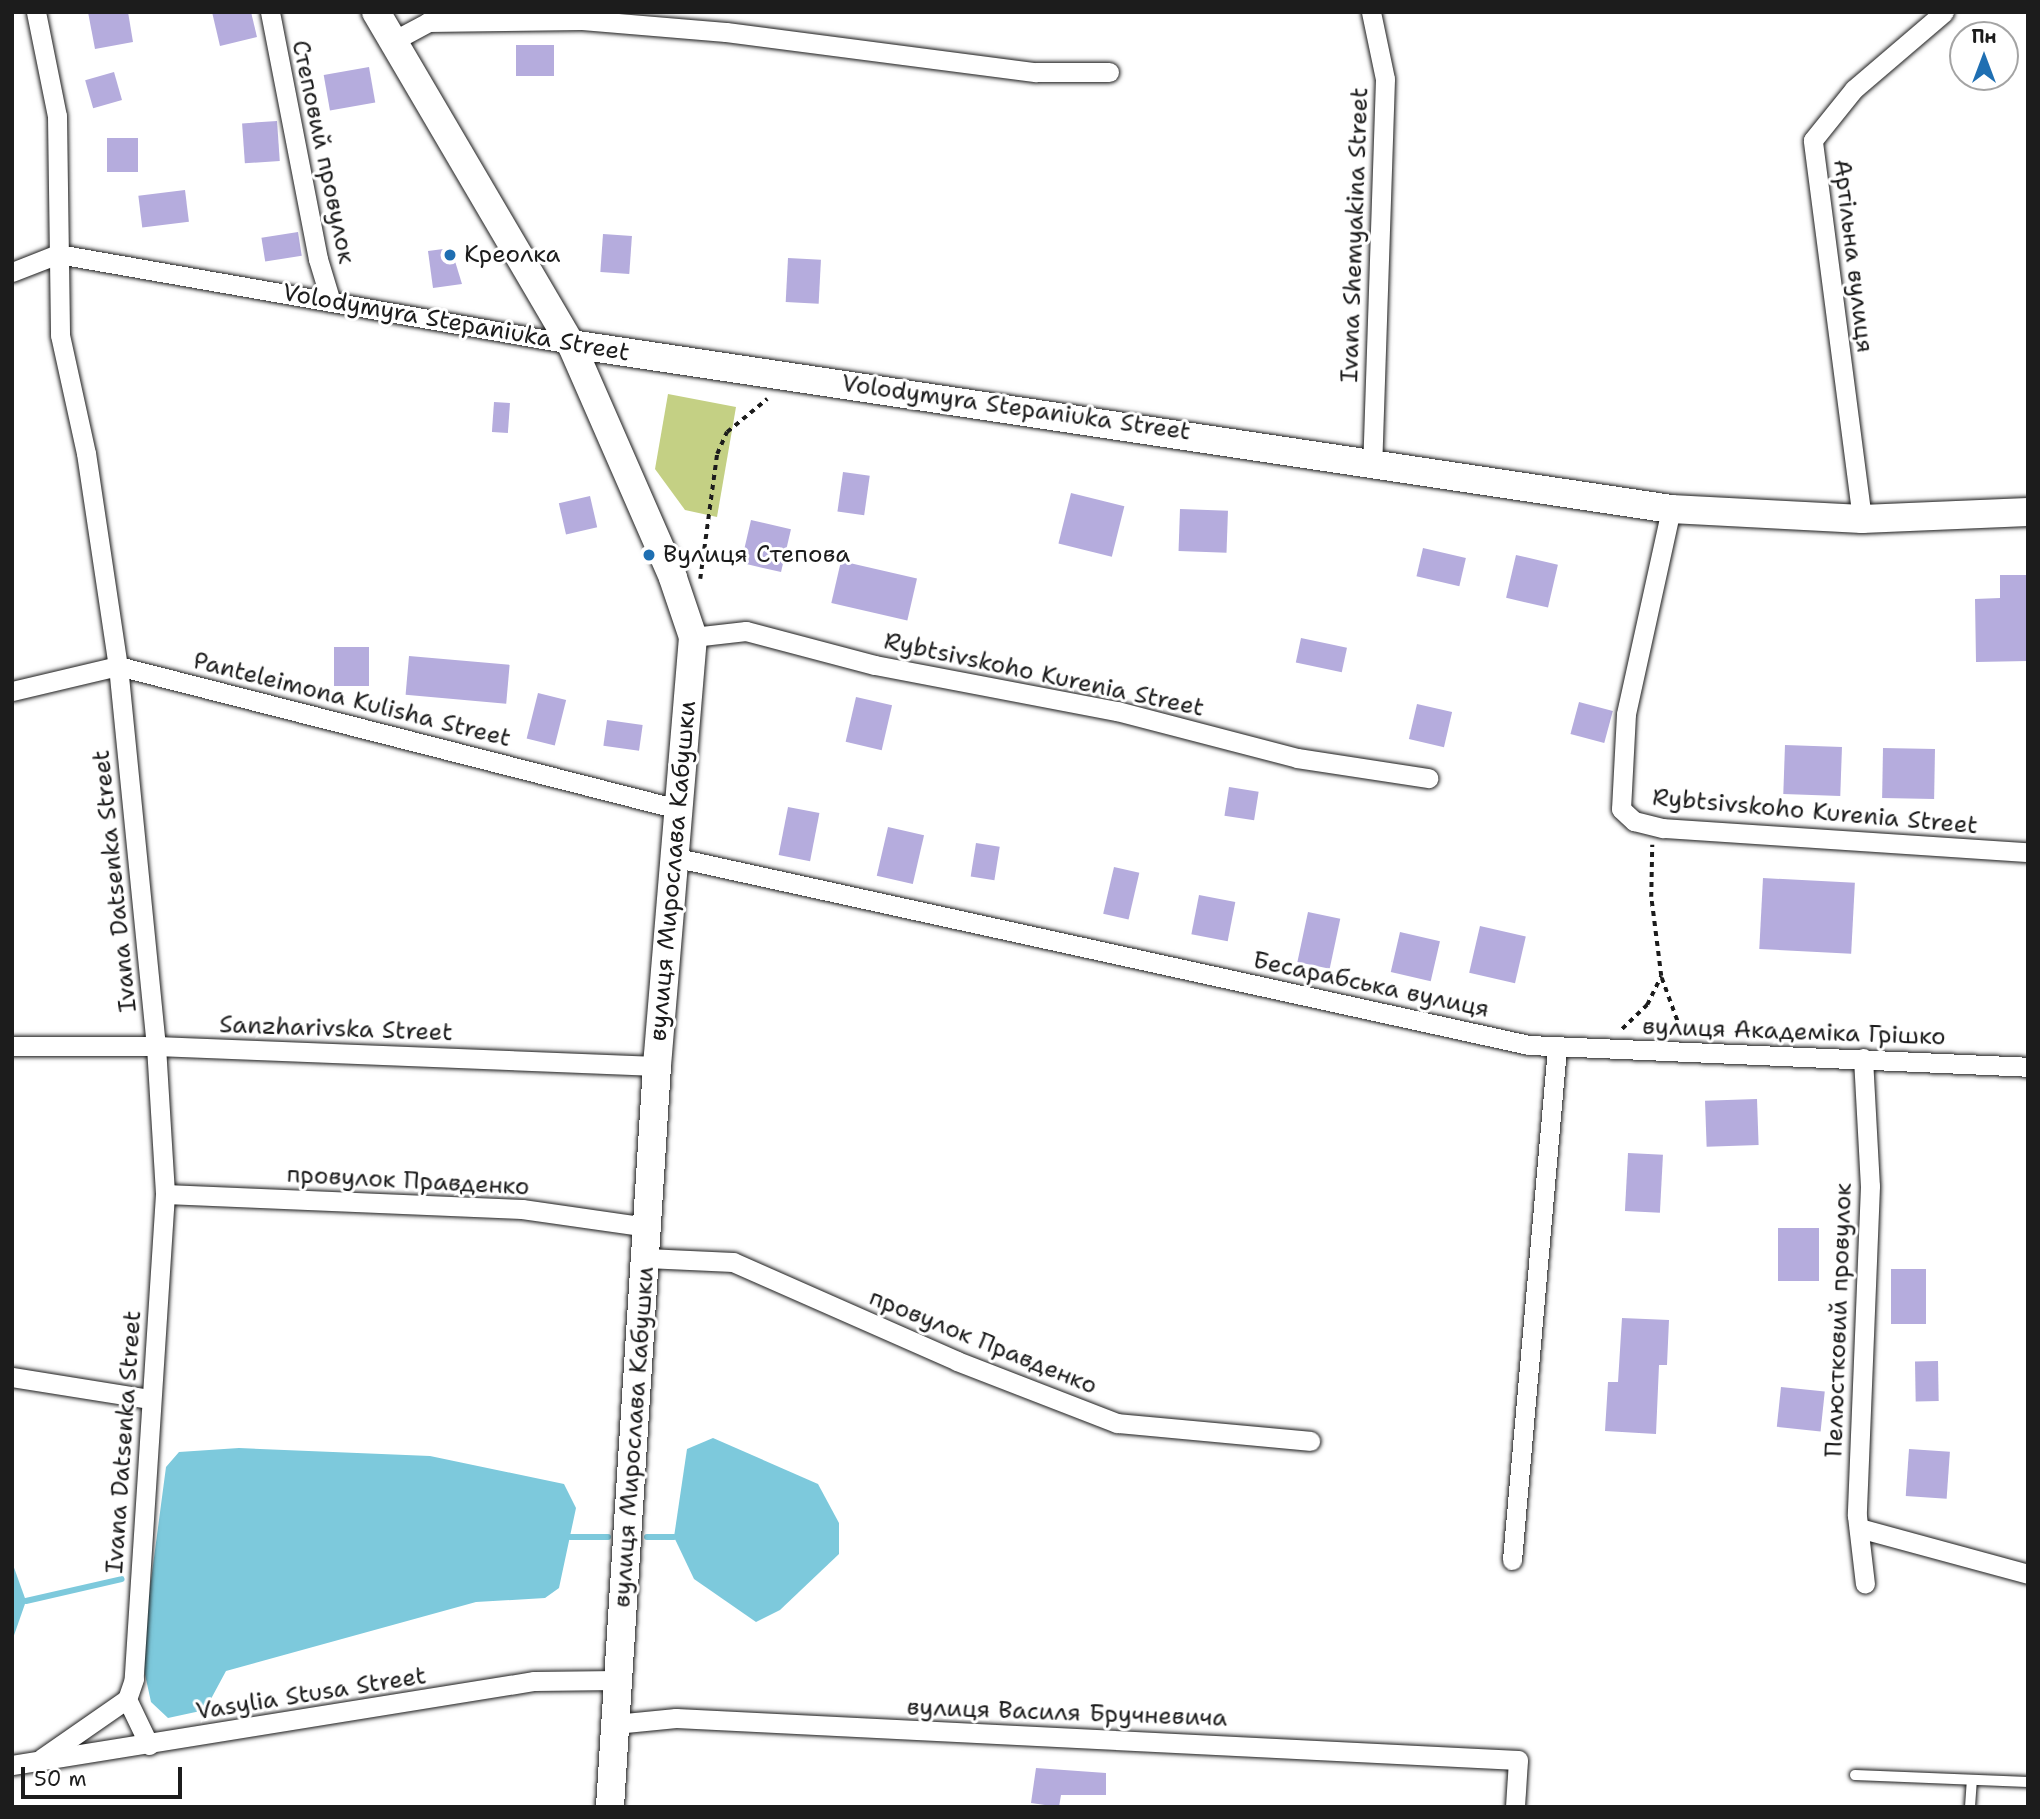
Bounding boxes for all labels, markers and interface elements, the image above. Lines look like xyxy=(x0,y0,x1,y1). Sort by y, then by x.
north arrow xyxy=(1949,21,2019,91)
text: Пн xyxy=(1971,24,1997,49)
street label: Степовий провулок xyxy=(285,38,361,266)
street label: Ivana Shemyakina Street xyxy=(1335,87,1375,383)
street label: Артільна вулиця xyxy=(1827,158,1879,354)
place label: Креолка xyxy=(464,241,561,269)
marker: Креолка xyxy=(442,247,458,263)
street label: Volodymyra Stepaniuka Street xyxy=(280,278,632,368)
street label: Volodymyra Stepaniuka Street xyxy=(840,369,1192,447)
place label: Вулиця Степова xyxy=(663,541,850,569)
marker: Вулиця Степова xyxy=(641,547,657,563)
street label: Rybtsivskoho Kurenia Street xyxy=(881,627,1207,723)
street label: Panteleimona Kulisha Street xyxy=(190,647,514,753)
street label: вулиця Мирослава Кабушки xyxy=(644,700,702,1042)
street label: Ivana Datsenka Street xyxy=(87,748,143,1014)
street label: Rybtsivskoho Kurenia Street xyxy=(1651,783,1979,841)
street label: Бесарабська вулиця xyxy=(1250,946,1492,1024)
street label: Sanzharivska Street xyxy=(219,1011,453,1047)
street label: вулиця Академіка Грішко xyxy=(1642,1012,1946,1052)
street label: провулок Правденко xyxy=(286,1160,530,1202)
street label: Пелюстковий провулок xyxy=(1820,1182,1858,1458)
street label: вулиця Мирослава Кабушки xyxy=(608,1266,660,1608)
street label: провулок Правденко xyxy=(865,1283,1101,1401)
street label: Ivana Datsenka Street xyxy=(100,1310,148,1574)
street label: Vasylia Stusa Street xyxy=(194,1662,428,1726)
street label: вулиця Василя Бручневича xyxy=(906,1693,1228,1733)
scale bar xyxy=(24,1752,186,1796)
text: 50 m xyxy=(34,1765,87,1793)

